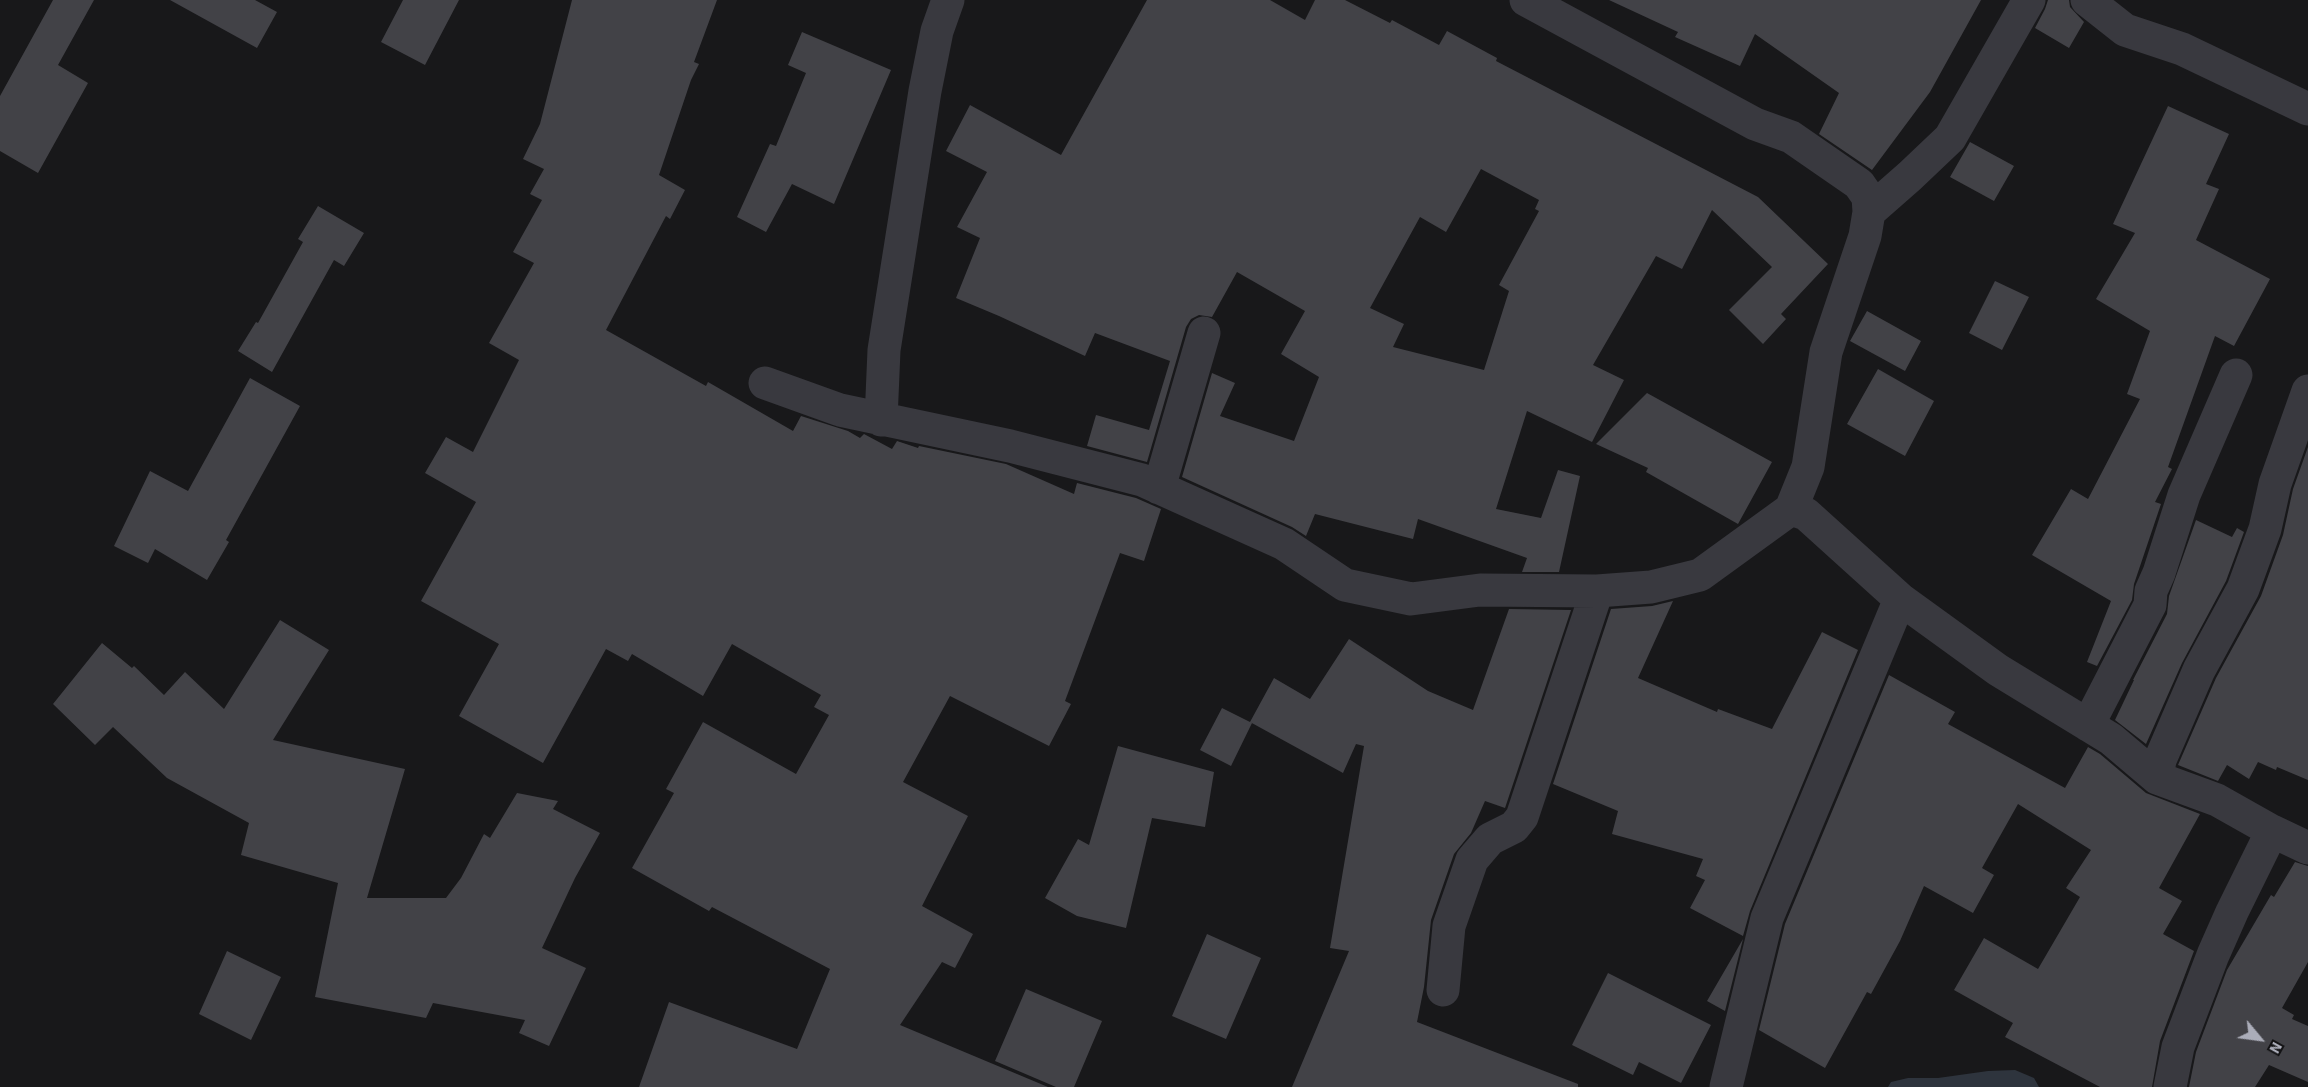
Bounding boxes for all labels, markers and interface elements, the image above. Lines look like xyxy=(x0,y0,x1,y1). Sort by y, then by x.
north arrow xyxy=(2230,1009,2290,1069)
text: N xyxy=(2264,1038,2288,1058)

